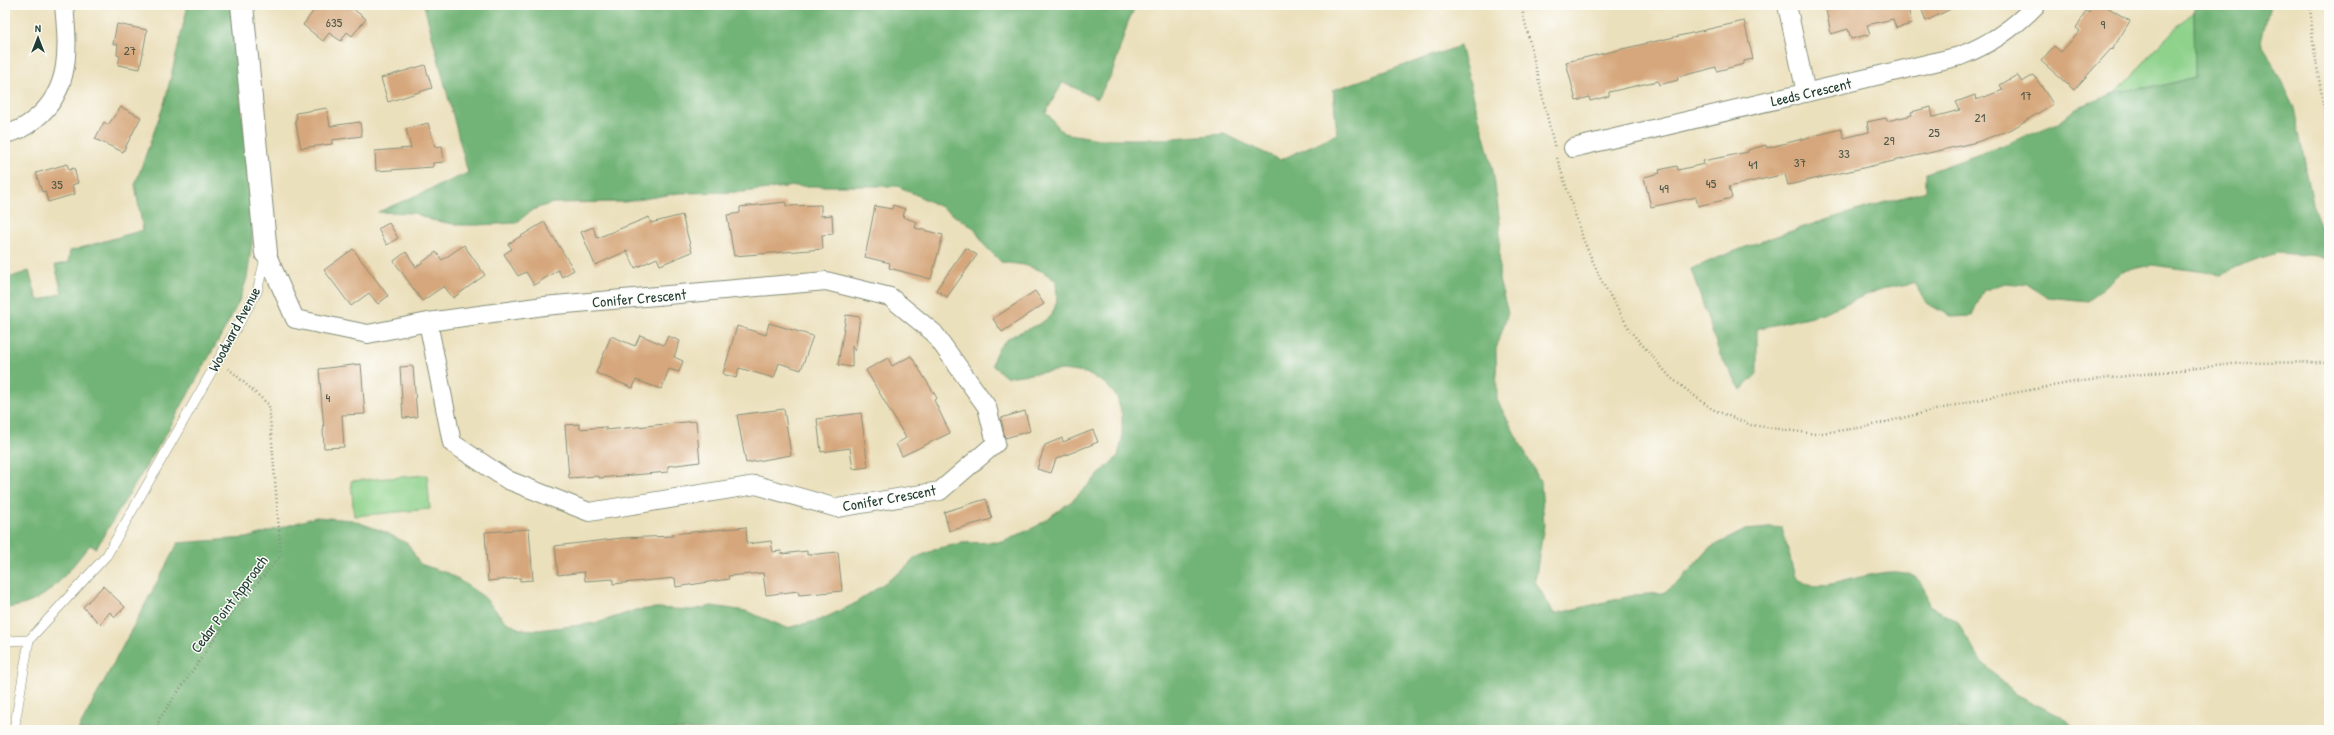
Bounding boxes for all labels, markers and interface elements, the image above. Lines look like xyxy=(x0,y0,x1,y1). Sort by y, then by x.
house number: 635 xyxy=(326,13,343,31)
house number: 9 xyxy=(2101,15,2106,33)
north arrow xyxy=(18,18,58,58)
text: N xyxy=(35,21,41,35)
house number: 27 xyxy=(124,41,136,59)
street label: Leeds Crescent xyxy=(1769,72,1854,111)
house number: 17 xyxy=(2020,86,2032,104)
house number: 21 xyxy=(1975,108,1986,126)
house number: 25 xyxy=(1928,123,1940,141)
house number: 29 xyxy=(1884,131,1895,149)
house number: 33 xyxy=(1838,144,1850,162)
house number: 37 xyxy=(1794,153,1806,171)
house number: 41 xyxy=(1748,155,1758,173)
house number: 45 xyxy=(1706,174,1717,192)
house number: 35 xyxy=(51,175,63,193)
house number: 49 xyxy=(1659,179,1669,197)
street label: Woodward Avenue xyxy=(203,283,265,375)
street label: Conifer Crescent xyxy=(591,283,688,313)
house number: 4 xyxy=(326,388,331,406)
street label: Conifer Crescent xyxy=(841,479,938,517)
street label: Cedar Point Approach xyxy=(185,551,273,657)

